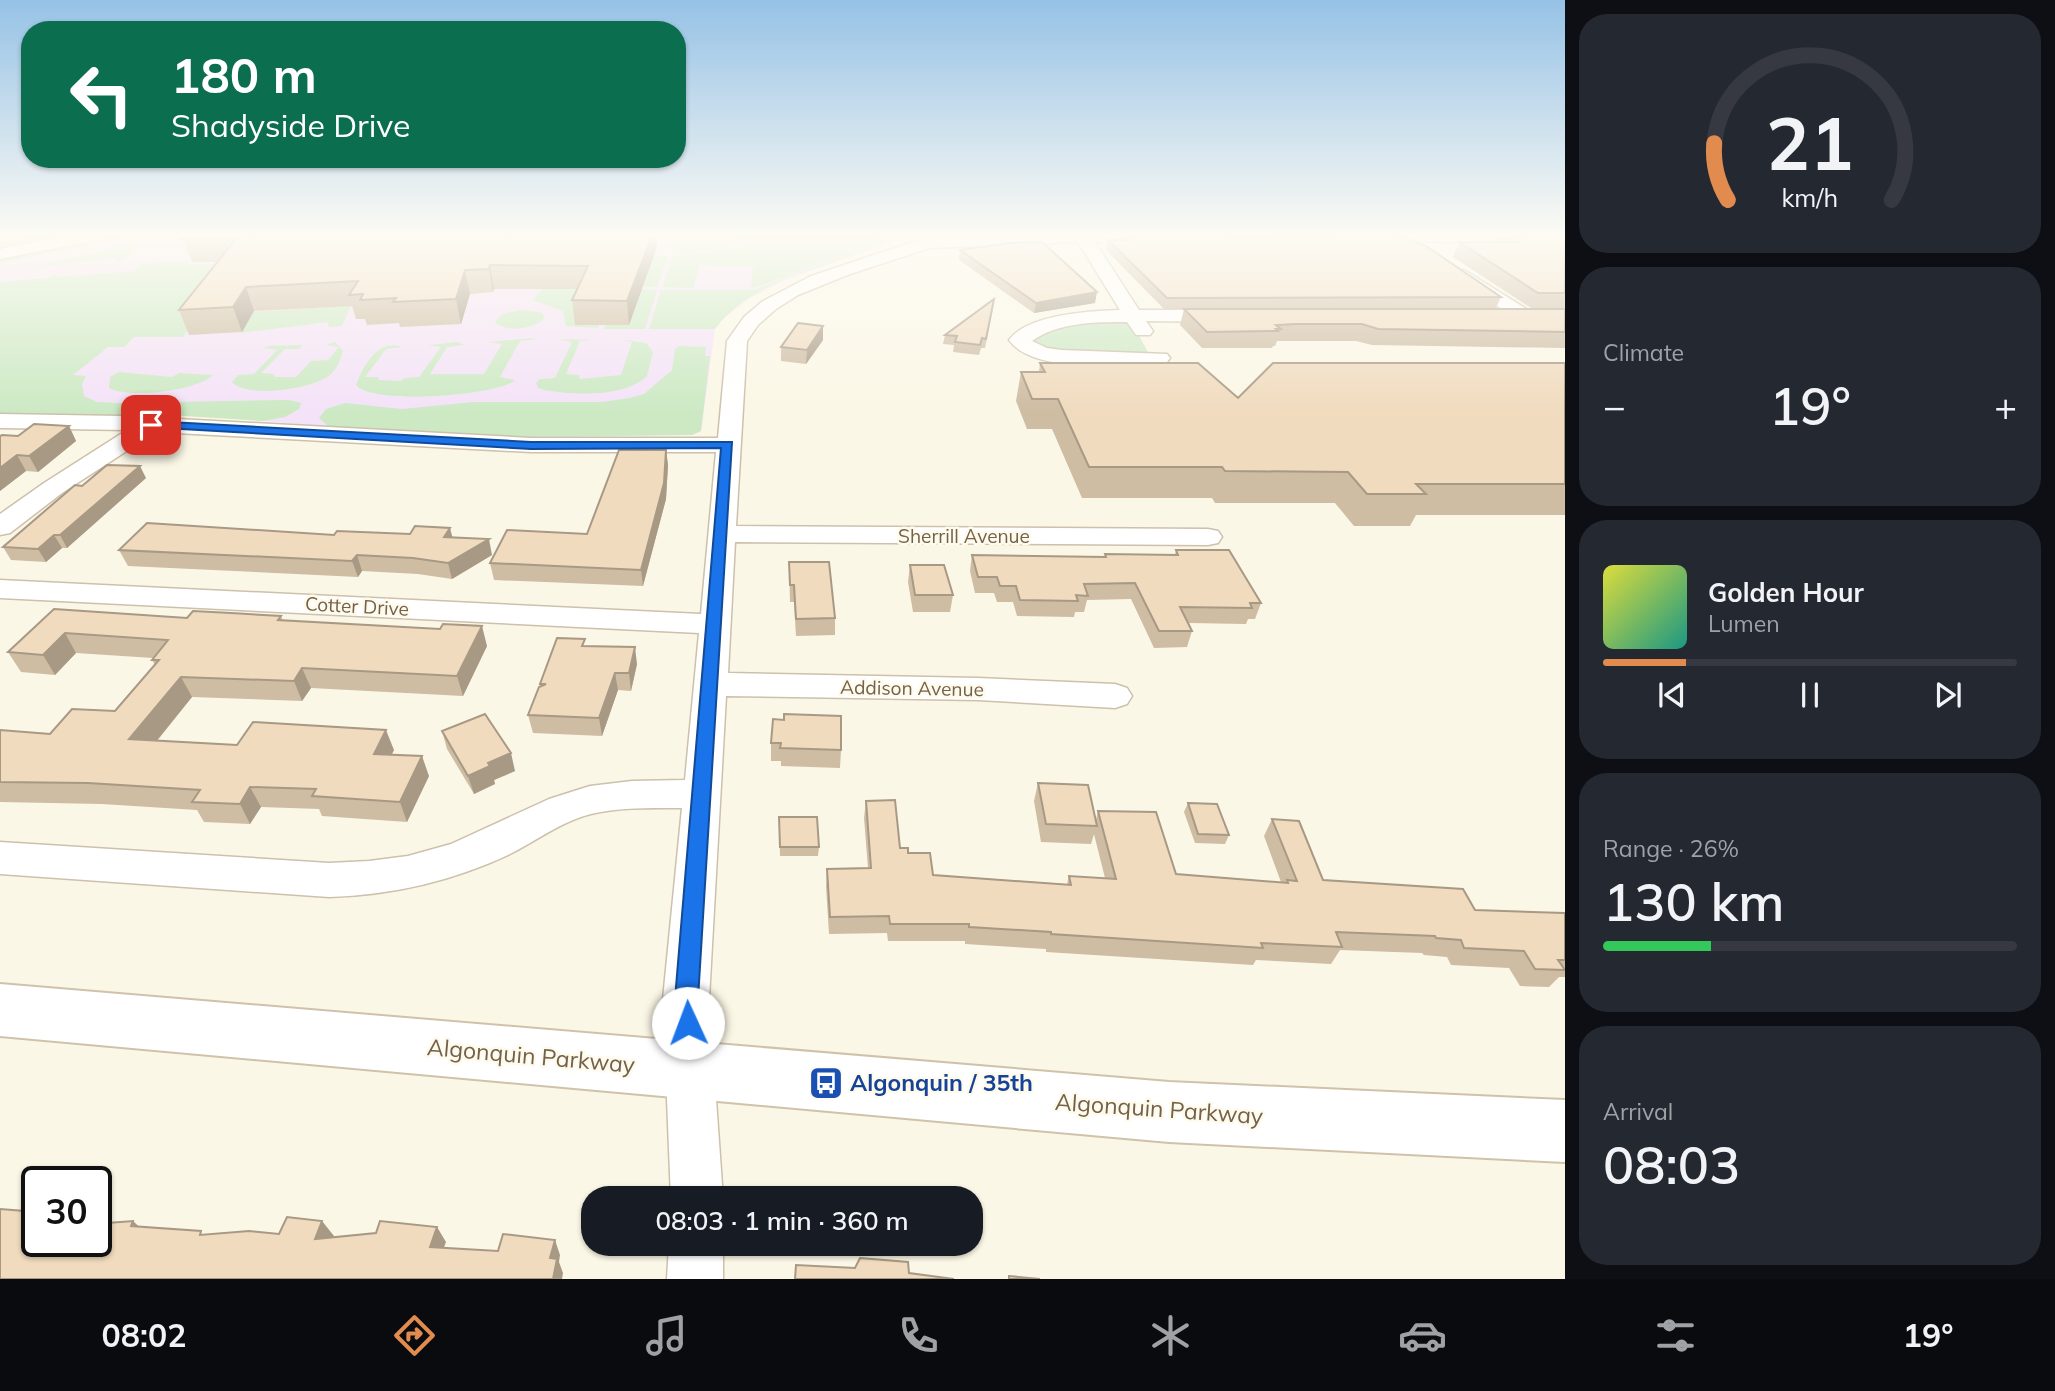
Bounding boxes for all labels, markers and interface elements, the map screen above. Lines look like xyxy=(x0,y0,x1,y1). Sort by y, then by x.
text: 180 m xyxy=(171,44,317,105)
icon: left xyxy=(56,49,147,140)
text: 21 xyxy=(1766,97,1854,188)
text: Shadyside Drive xyxy=(171,105,411,145)
text: km/h xyxy=(1782,181,1838,212)
text: Climate xyxy=(1603,338,1684,367)
text: 19° xyxy=(1769,373,1851,438)
text: − xyxy=(1603,382,1626,430)
text: + xyxy=(1994,382,2017,430)
pin xyxy=(121,395,181,455)
icon: arrive xyxy=(132,406,170,444)
street label: Sherrill Avenue xyxy=(898,524,1030,548)
text: Golden Hour xyxy=(1708,576,1864,609)
street label: Cotter Drive xyxy=(304,591,410,621)
text: Lumen xyxy=(1708,609,1780,638)
street label: Addison Avenue xyxy=(840,675,984,701)
icon: previous xyxy=(1653,676,1691,714)
icon: pause xyxy=(1791,676,1829,714)
icon: next xyxy=(1929,676,1967,714)
text: Range · 26% xyxy=(1603,834,1739,863)
text: 130 km xyxy=(1603,869,1784,934)
position arrow xyxy=(651,986,725,1060)
street label: Algonquin Parkway xyxy=(426,1032,636,1079)
bus stop icon: Algonquin / 35th xyxy=(807,1064,845,1102)
place label: Algonquin / 35th xyxy=(850,1068,1033,1097)
street label: Algonquin Parkway xyxy=(1054,1087,1264,1130)
text: Arrival xyxy=(1603,1097,1673,1126)
text: 08:03 xyxy=(1603,1132,1740,1197)
speed limit sign: 30 xyxy=(21,1166,112,1257)
text: 08:03 · 1 min · 360 m xyxy=(655,1204,909,1237)
icon: directions xyxy=(390,1311,439,1360)
icon: music xyxy=(642,1311,691,1360)
icon: phone xyxy=(894,1311,943,1360)
icon: climate xyxy=(1146,1311,1195,1360)
icon: car xyxy=(1398,1311,1447,1360)
icon: filters xyxy=(1651,1311,1700,1360)
text: 08:02 xyxy=(102,1315,186,1355)
text: 19° xyxy=(1903,1315,1953,1355)

